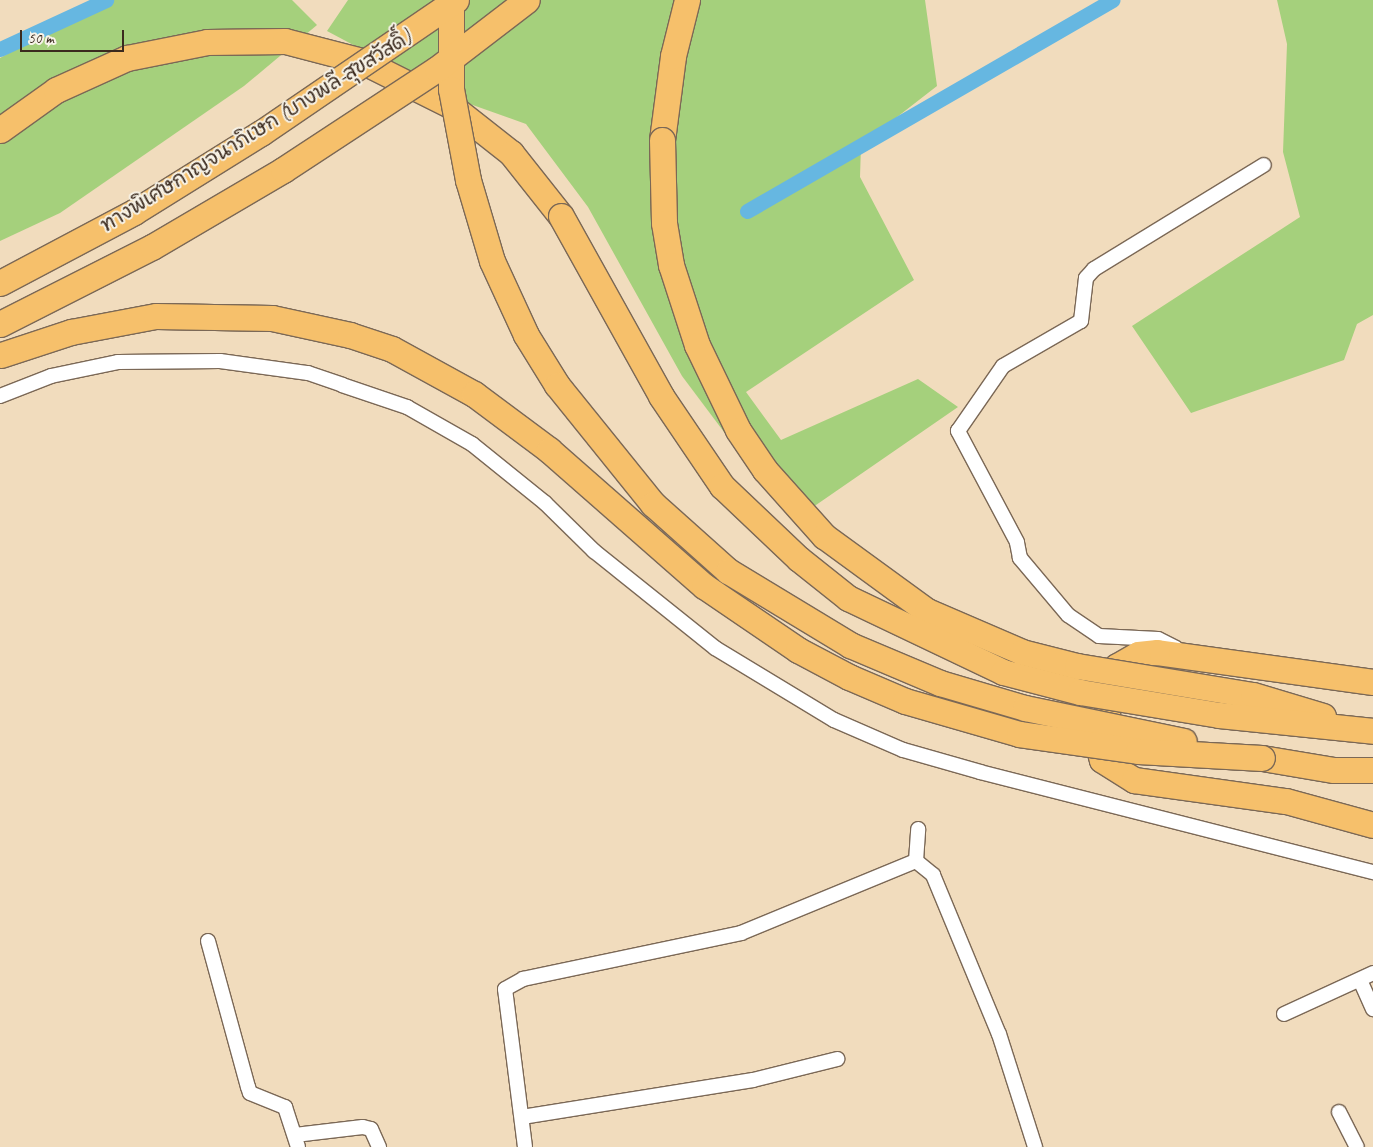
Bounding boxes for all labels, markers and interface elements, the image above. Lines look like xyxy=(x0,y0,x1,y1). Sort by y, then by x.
scale bar xyxy=(22,20,126,52)
street label: ทางพิเศษกาญจนาภิเษก (บางพลี-สุขสวัสดิ์) xyxy=(96,25,416,237)
text: 50 m xyxy=(28,29,54,48)

